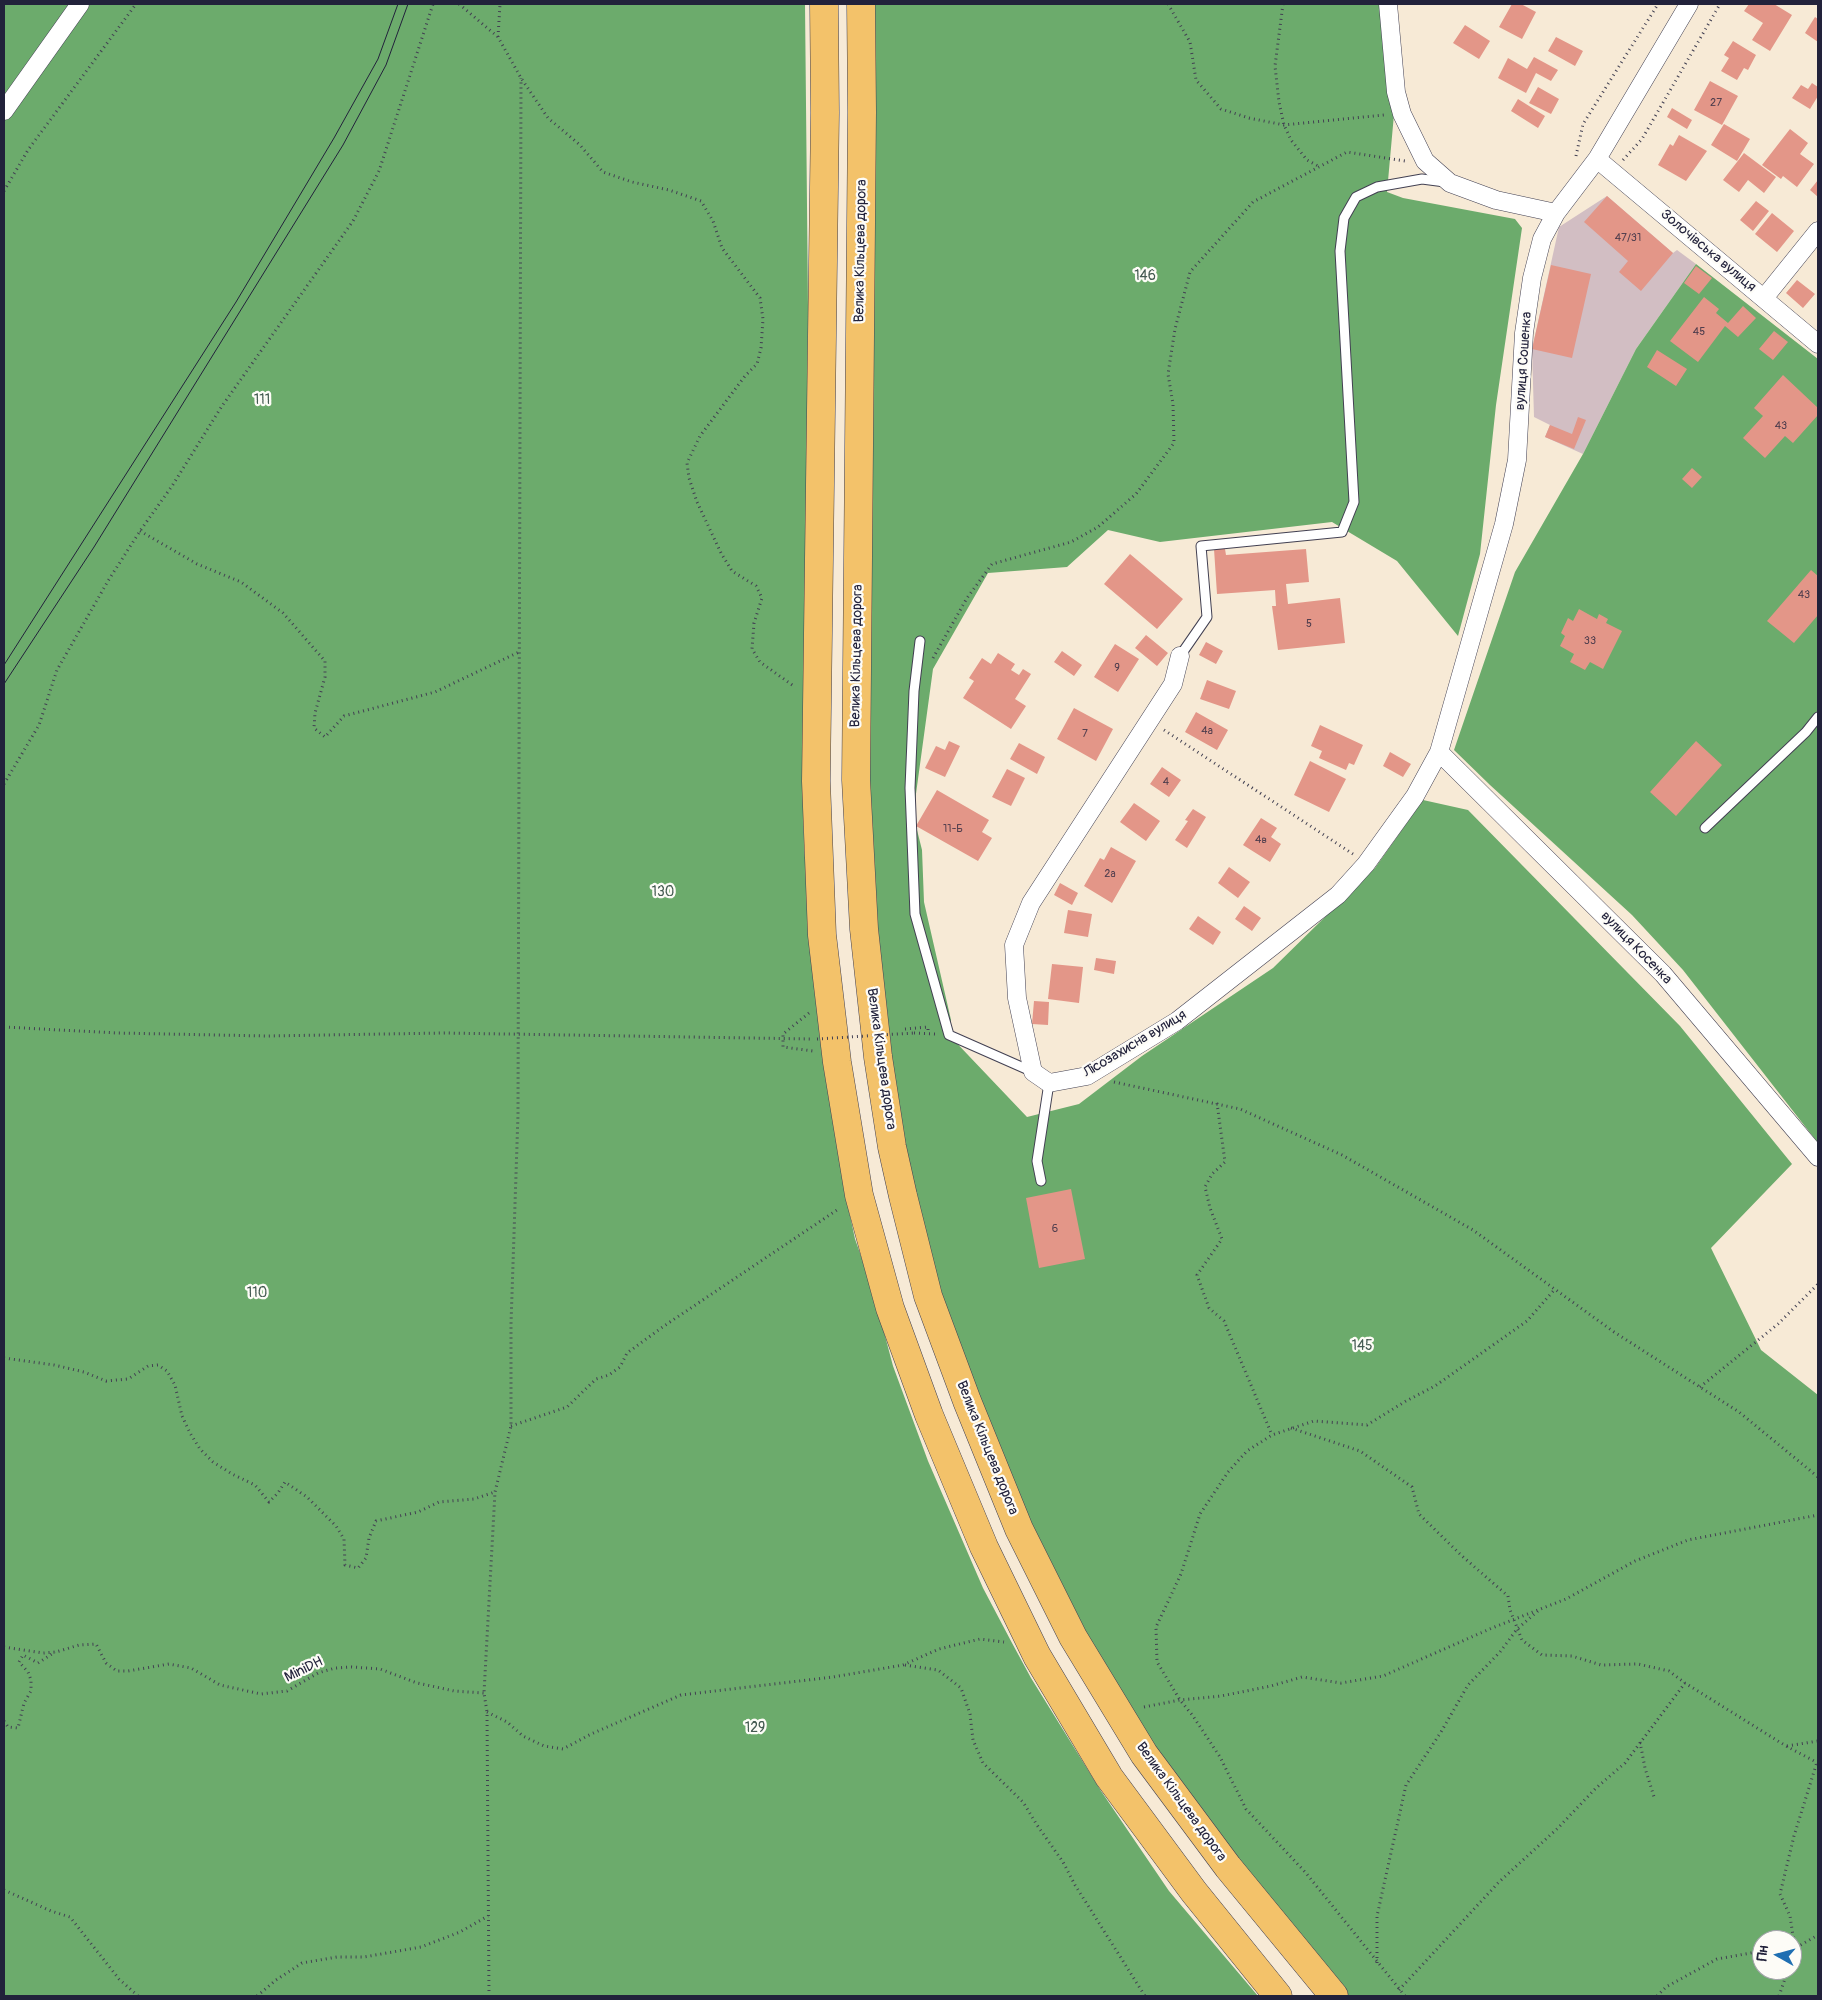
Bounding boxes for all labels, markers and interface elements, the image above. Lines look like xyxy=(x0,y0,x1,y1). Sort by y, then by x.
house number: 27 xyxy=(1710,96,1722,110)
street label: Велика Кільцева дорога xyxy=(851,179,871,323)
street label: Золочівська вулиця xyxy=(1657,206,1759,296)
house number: 47/31 xyxy=(1615,231,1641,245)
park label: 146 xyxy=(1134,268,1156,284)
street label: вулиця Сошенка xyxy=(1512,311,1536,411)
house number: 45 xyxy=(1693,325,1705,339)
park label: 111 xyxy=(254,392,270,408)
house number: 43 xyxy=(1775,419,1787,433)
street label: Велика Кільцева дорога xyxy=(847,584,867,728)
house number: 43 xyxy=(1798,588,1810,602)
house number: 5 xyxy=(1306,617,1312,631)
house number: 33 xyxy=(1584,634,1596,648)
house number: 9 xyxy=(1114,661,1120,675)
house number: 4а xyxy=(1201,724,1213,738)
house number: 7 xyxy=(1082,727,1088,741)
house number: 4 xyxy=(1163,775,1169,789)
house number: 11-Б xyxy=(943,822,963,836)
house number: 4в xyxy=(1255,833,1267,847)
house number: 2а xyxy=(1104,867,1116,881)
park label: 130 xyxy=(652,884,674,900)
street label: вулиця Косенка xyxy=(1597,908,1675,988)
street label: Велика Кільцева дорога xyxy=(863,987,899,1131)
street label: Лісозахисна вулиця xyxy=(1080,1007,1190,1081)
house number: 6 xyxy=(1052,1222,1058,1236)
park label: 110 xyxy=(247,1285,267,1301)
park label: 145 xyxy=(1351,1338,1373,1354)
street label: Велика Кільцева дорога xyxy=(952,1379,1022,1517)
street label: MiniDH xyxy=(282,1654,326,1686)
park label: 129 xyxy=(745,1720,765,1736)
street label: Велика Кільцева дорога xyxy=(1132,1739,1230,1865)
north arrow xyxy=(1752,1930,1802,1980)
text: Пн xyxy=(1753,1945,1772,1962)

